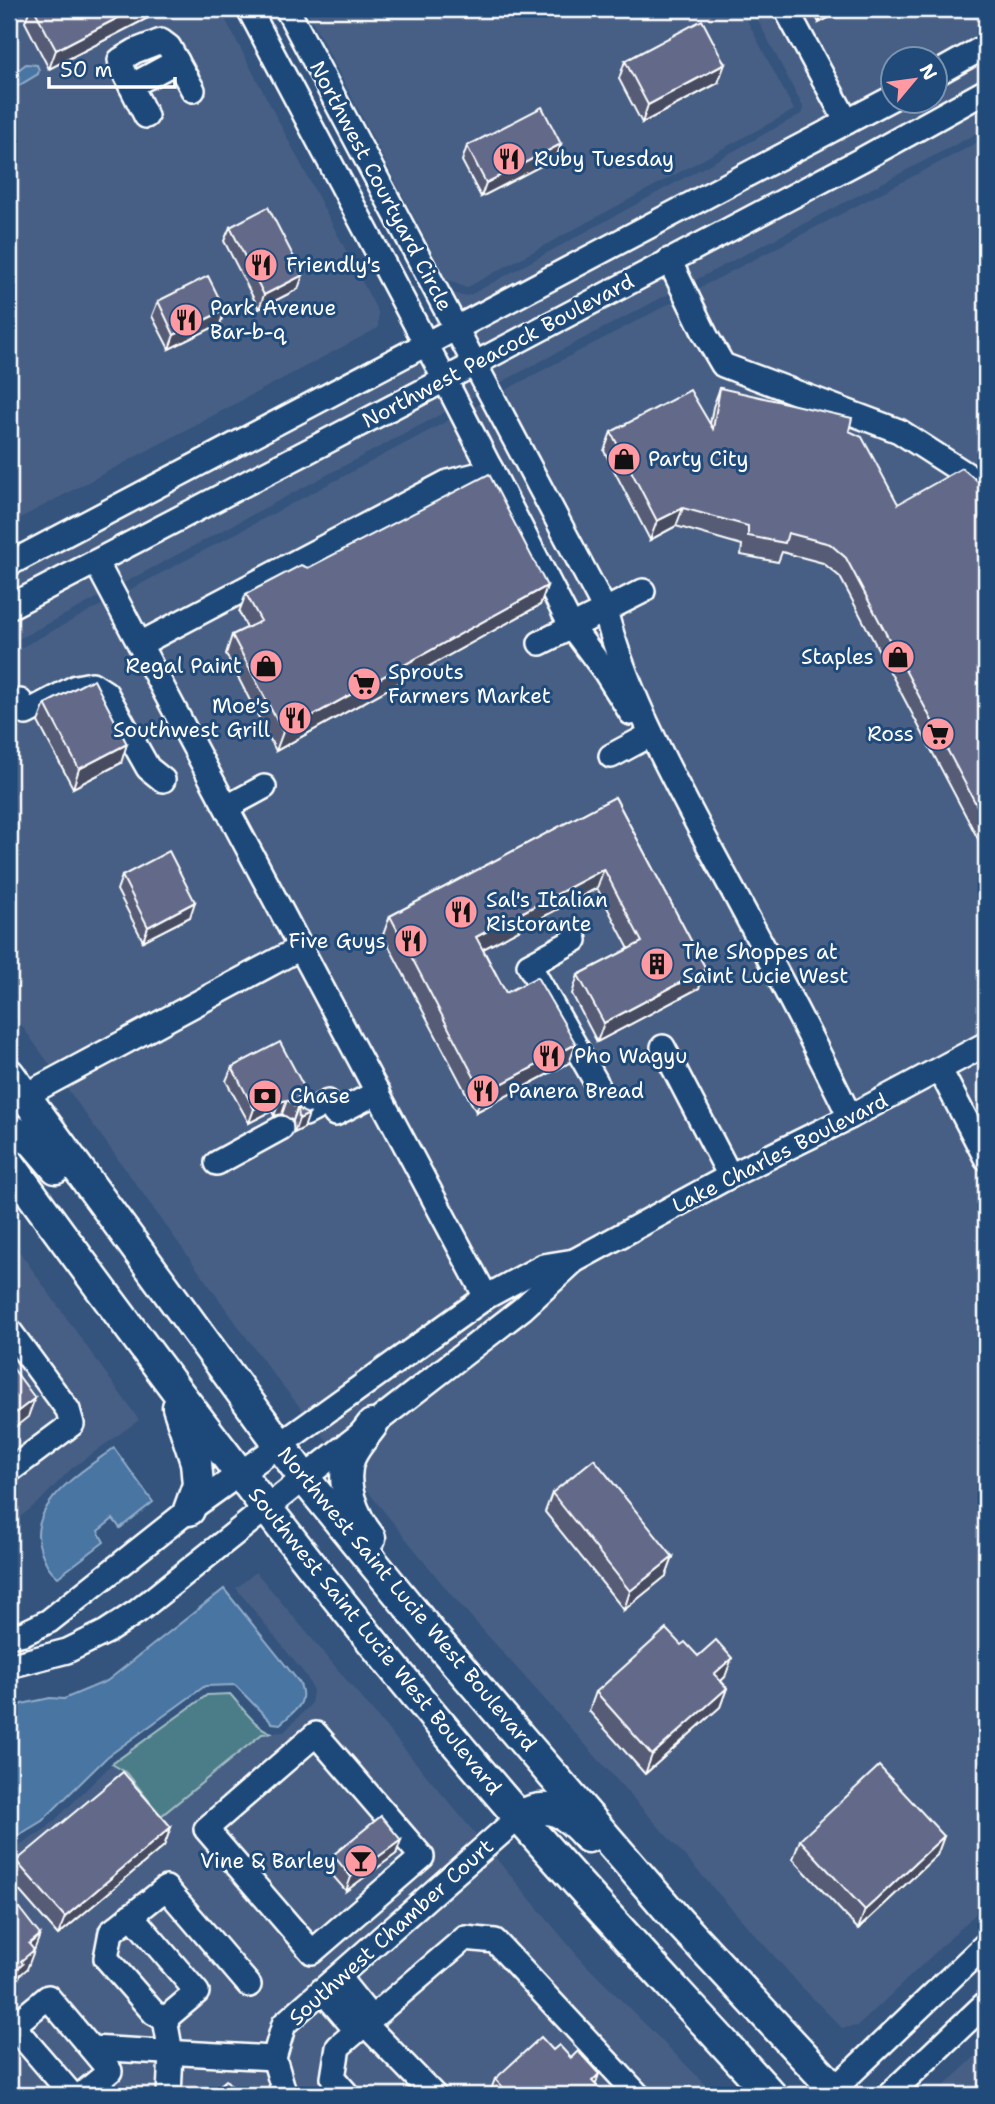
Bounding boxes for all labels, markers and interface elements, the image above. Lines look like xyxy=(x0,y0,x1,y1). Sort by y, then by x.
scale bar xyxy=(49,46,175,90)
north arrow xyxy=(880,46,950,116)
text: 50 m xyxy=(60,56,113,84)
street label: Northwest Courtyard Circle xyxy=(303,56,459,316)
text: N xyxy=(914,59,943,85)
restaurant icon: Ruby Tuesday xyxy=(490,140,528,178)
place label: Ruby Tuesday xyxy=(534,145,674,173)
restaurant icon: Friendly's xyxy=(242,246,280,284)
place label: Friendly's xyxy=(286,251,381,279)
street label: Northwest Peacock Boulevard xyxy=(357,267,639,435)
place label: Park Avenue Bar-b-q xyxy=(210,294,336,346)
restaurant icon: Park Avenue Bar-b-q xyxy=(167,301,205,339)
shop icon: Party City xyxy=(605,440,643,478)
place label: Party City xyxy=(648,445,749,473)
shop icon: Staples xyxy=(879,638,917,676)
place label: Staples xyxy=(801,643,874,671)
shop icon: Regal Paint xyxy=(247,647,285,685)
place label: Regal Paint xyxy=(125,652,242,680)
place label: Sprouts Farmers Market xyxy=(388,658,551,710)
supermarket icon: Sprouts Farmers Market xyxy=(345,665,383,703)
place label: Moe's Southwest Grill xyxy=(113,692,271,744)
restaurant icon: Moe's Southwest Grill xyxy=(276,699,314,737)
supermarket icon: Ross xyxy=(919,715,957,753)
place label: Ross xyxy=(867,720,914,748)
place label: Sal's Italian Ristorante xyxy=(486,886,608,938)
restaurant icon: Sal's Italian Ristorante xyxy=(442,893,480,931)
restaurant icon: Five Guys xyxy=(392,922,430,960)
place label: Five Guys xyxy=(288,927,386,955)
place label: The Shoppes at Saint Lucie West xyxy=(682,938,849,990)
building icon: The Shoppes at Saint Lucie West xyxy=(638,945,676,983)
restaurant icon: Pho Wagyu xyxy=(530,1037,568,1075)
place label: Pho Wagyu xyxy=(574,1042,687,1070)
restaurant icon: Panera Bread xyxy=(464,1072,502,1110)
bank icon: Chase xyxy=(246,1077,284,1115)
place label: Panera Bread xyxy=(508,1077,644,1105)
place label: Chase xyxy=(290,1082,350,1110)
street label: Lake Charles Boulevard xyxy=(667,1086,893,1220)
street label: Northwest Saint Lucie West Boulevard xyxy=(271,1441,543,1757)
street label: Southwest Saint Lucie West Boulevard xyxy=(242,1481,508,1801)
street label: Southwest Chamber Court xyxy=(283,1832,499,2032)
bar icon: Vine & Barley xyxy=(342,1842,380,1880)
place label: Vine & Barley xyxy=(200,1847,336,1875)

